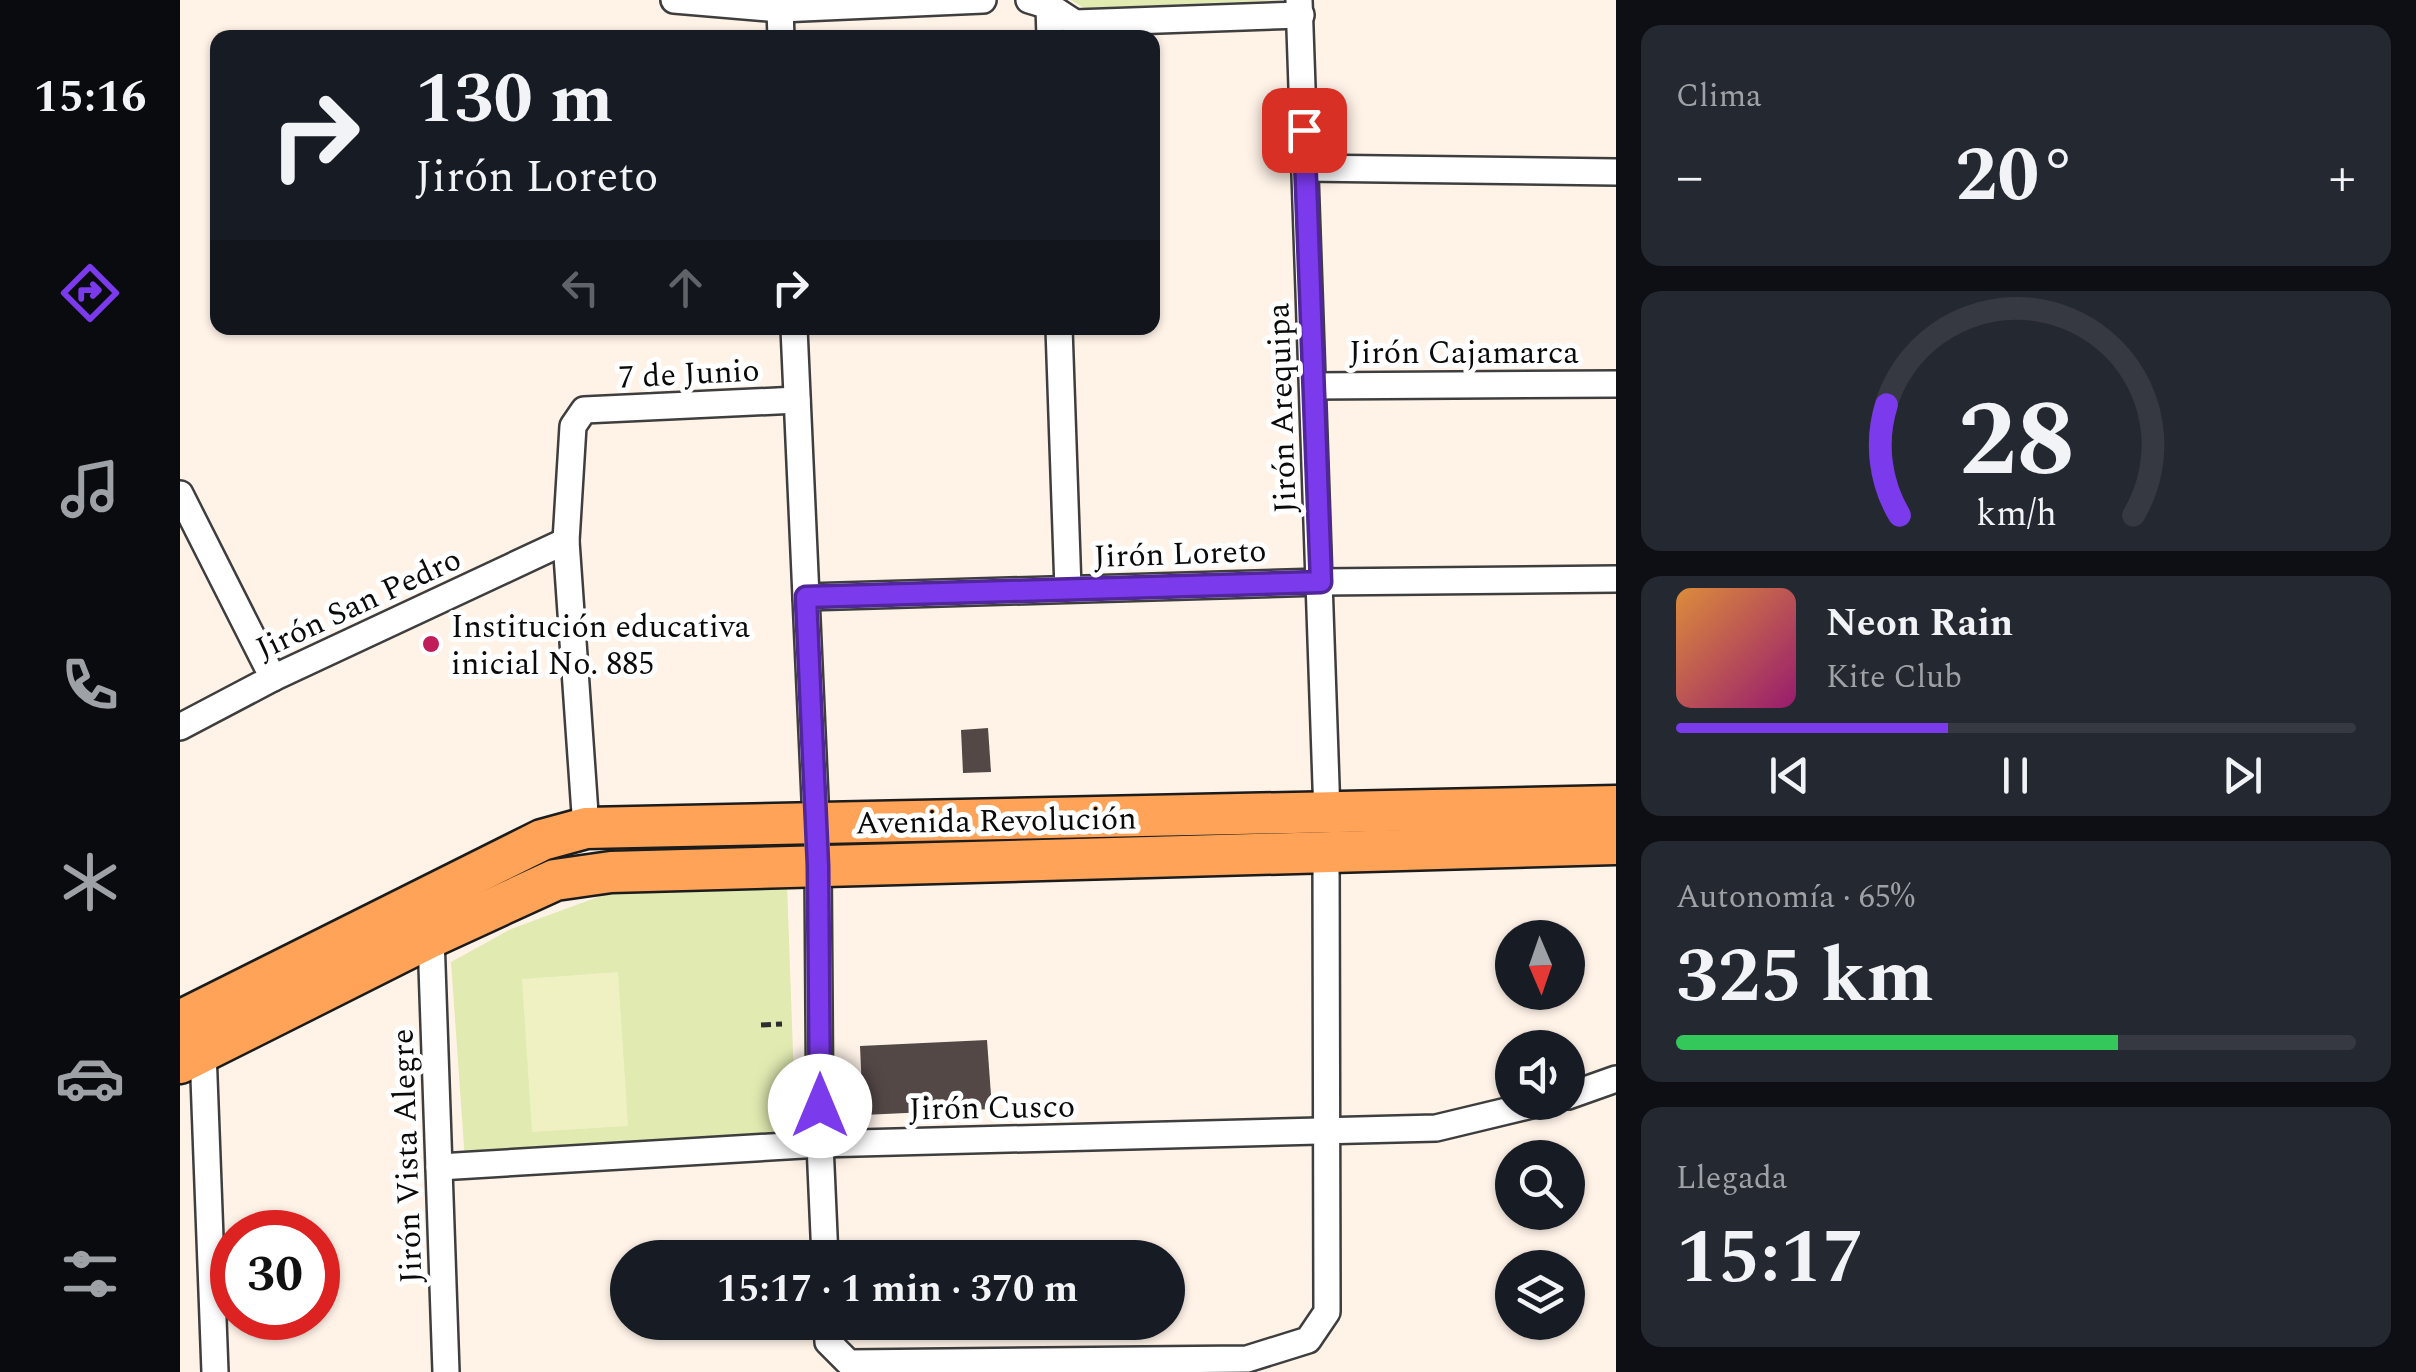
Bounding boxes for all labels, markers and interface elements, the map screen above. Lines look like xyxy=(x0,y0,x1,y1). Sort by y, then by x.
text: 130 m xyxy=(415,47,613,153)
text: 15:16 xyxy=(33,63,147,132)
icon: right xyxy=(250,70,380,200)
text: Clima xyxy=(1676,72,1762,121)
pin xyxy=(1262,88,1347,173)
icon: arrive xyxy=(1277,103,1332,158)
text: 20° xyxy=(1955,120,2077,234)
text: − xyxy=(1676,136,1704,219)
text: + xyxy=(2328,136,2356,219)
text: Jirón Loreto xyxy=(415,143,658,212)
icon: directions xyxy=(55,258,125,328)
icon: left xyxy=(553,260,608,315)
icon: ahead xyxy=(658,260,713,315)
icon: right xyxy=(763,260,818,315)
street label: Jirón Arequipa xyxy=(1254,301,1311,514)
street label: Jirón Cajamarca xyxy=(1349,329,1579,378)
street label: 7 de Junio xyxy=(617,346,761,403)
text: 28 xyxy=(1958,363,2074,521)
icon: music xyxy=(55,454,125,524)
text: km/h xyxy=(1976,487,2056,542)
street label: Jirón Loreto xyxy=(1093,527,1267,582)
street label: Jirón San Pedro xyxy=(248,535,470,673)
text: Neon Rain xyxy=(1826,595,2013,653)
place label: Institución educativa inicial No. 885 xyxy=(451,603,750,689)
marker: Institución educativa inicial No. 885 xyxy=(420,633,442,655)
icon: phone xyxy=(55,650,125,720)
text: Kite Club xyxy=(1826,653,1962,702)
icon: previous xyxy=(1762,748,1817,803)
icon: pause xyxy=(1988,748,2043,803)
icon: next xyxy=(2215,748,2270,803)
street label: Avenida Revolución xyxy=(855,795,1137,848)
icon: climate xyxy=(55,847,125,917)
text: Autonomía · 65% xyxy=(1676,873,1915,922)
north arrow xyxy=(1495,920,1585,1010)
map controls xyxy=(1495,920,1585,1340)
text: 325 km xyxy=(1676,921,1934,1035)
street label: Jirón Vista Alegre xyxy=(379,1028,436,1284)
button: sound xyxy=(1495,1030,1585,1120)
icon: car xyxy=(55,1043,125,1113)
position arrow xyxy=(768,1054,872,1158)
street label: Jirón Cusco xyxy=(908,1083,1076,1134)
button: search xyxy=(1495,1140,1585,1230)
text: Llegada xyxy=(1676,1154,1787,1203)
text: 15:17 xyxy=(1676,1202,1864,1316)
speed limit sign: 30 xyxy=(210,1210,340,1340)
icon: filters xyxy=(55,1239,125,1309)
button: layers xyxy=(1495,1250,1585,1340)
text: 15:17 · 1 min · 370 m xyxy=(717,1261,1078,1319)

